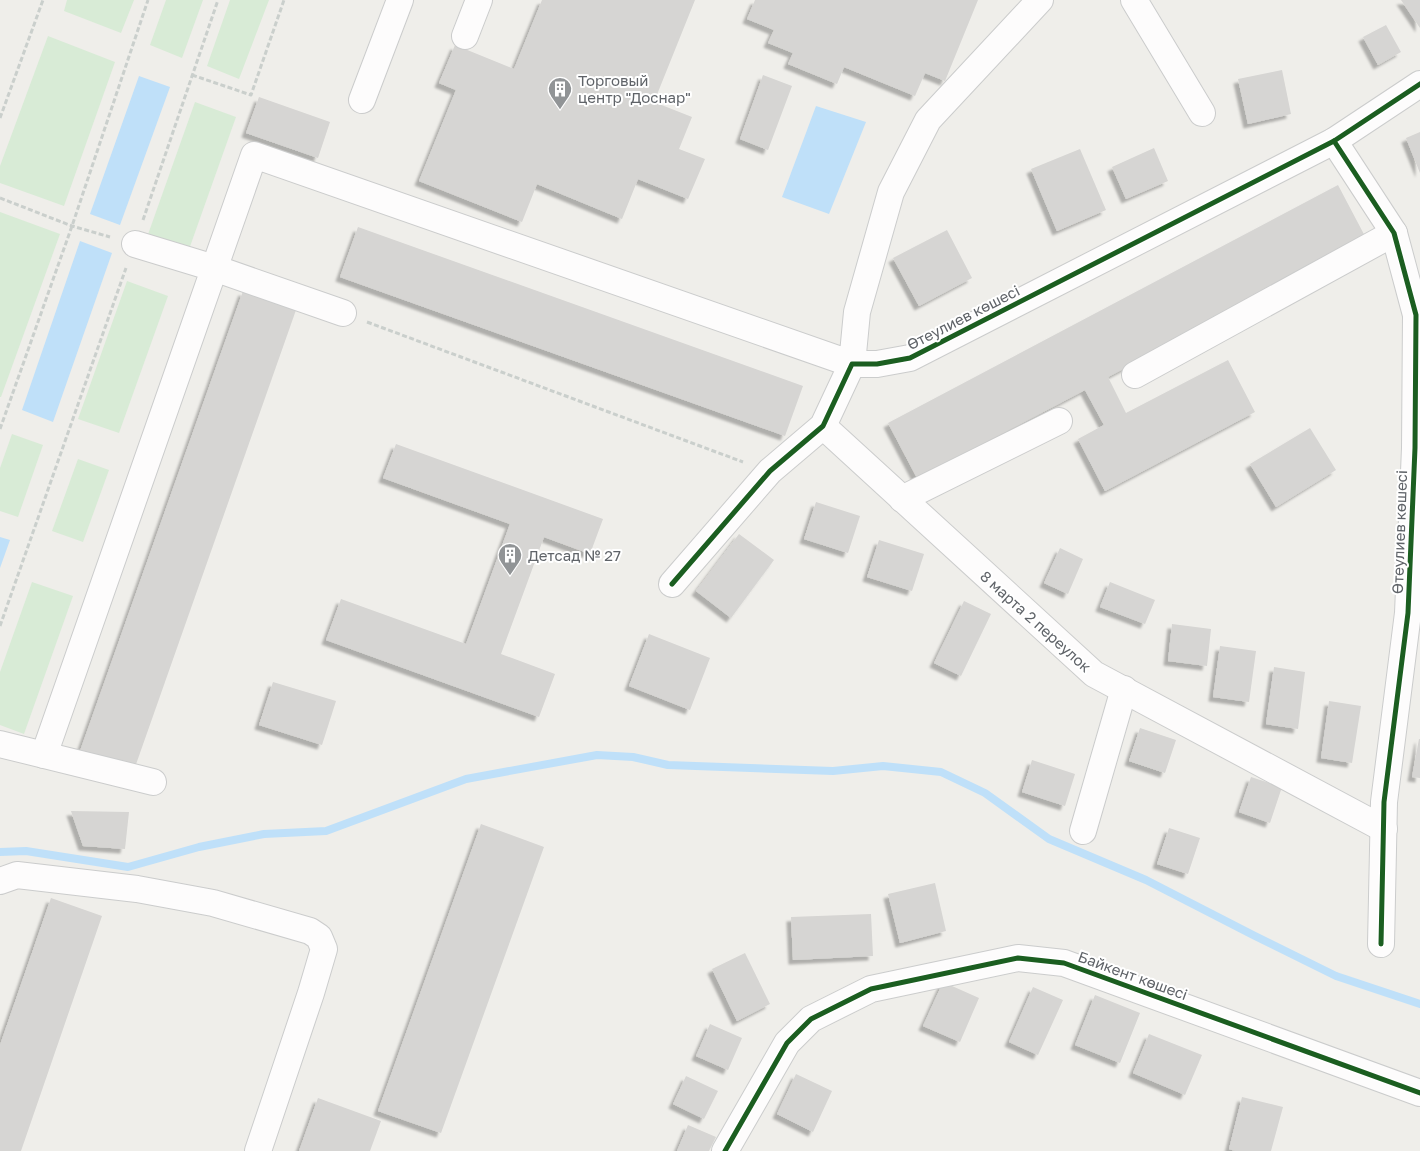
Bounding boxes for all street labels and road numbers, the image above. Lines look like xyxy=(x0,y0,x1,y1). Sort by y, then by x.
street label: Өтеулиев көшесі xyxy=(904,281,1022,353)
street label: Өтеулиев көшесі xyxy=(1388,470,1410,594)
street label: 8 марта 2 переулок xyxy=(977,567,1095,676)
street label: Байкент көшесі xyxy=(1076,947,1190,1003)

